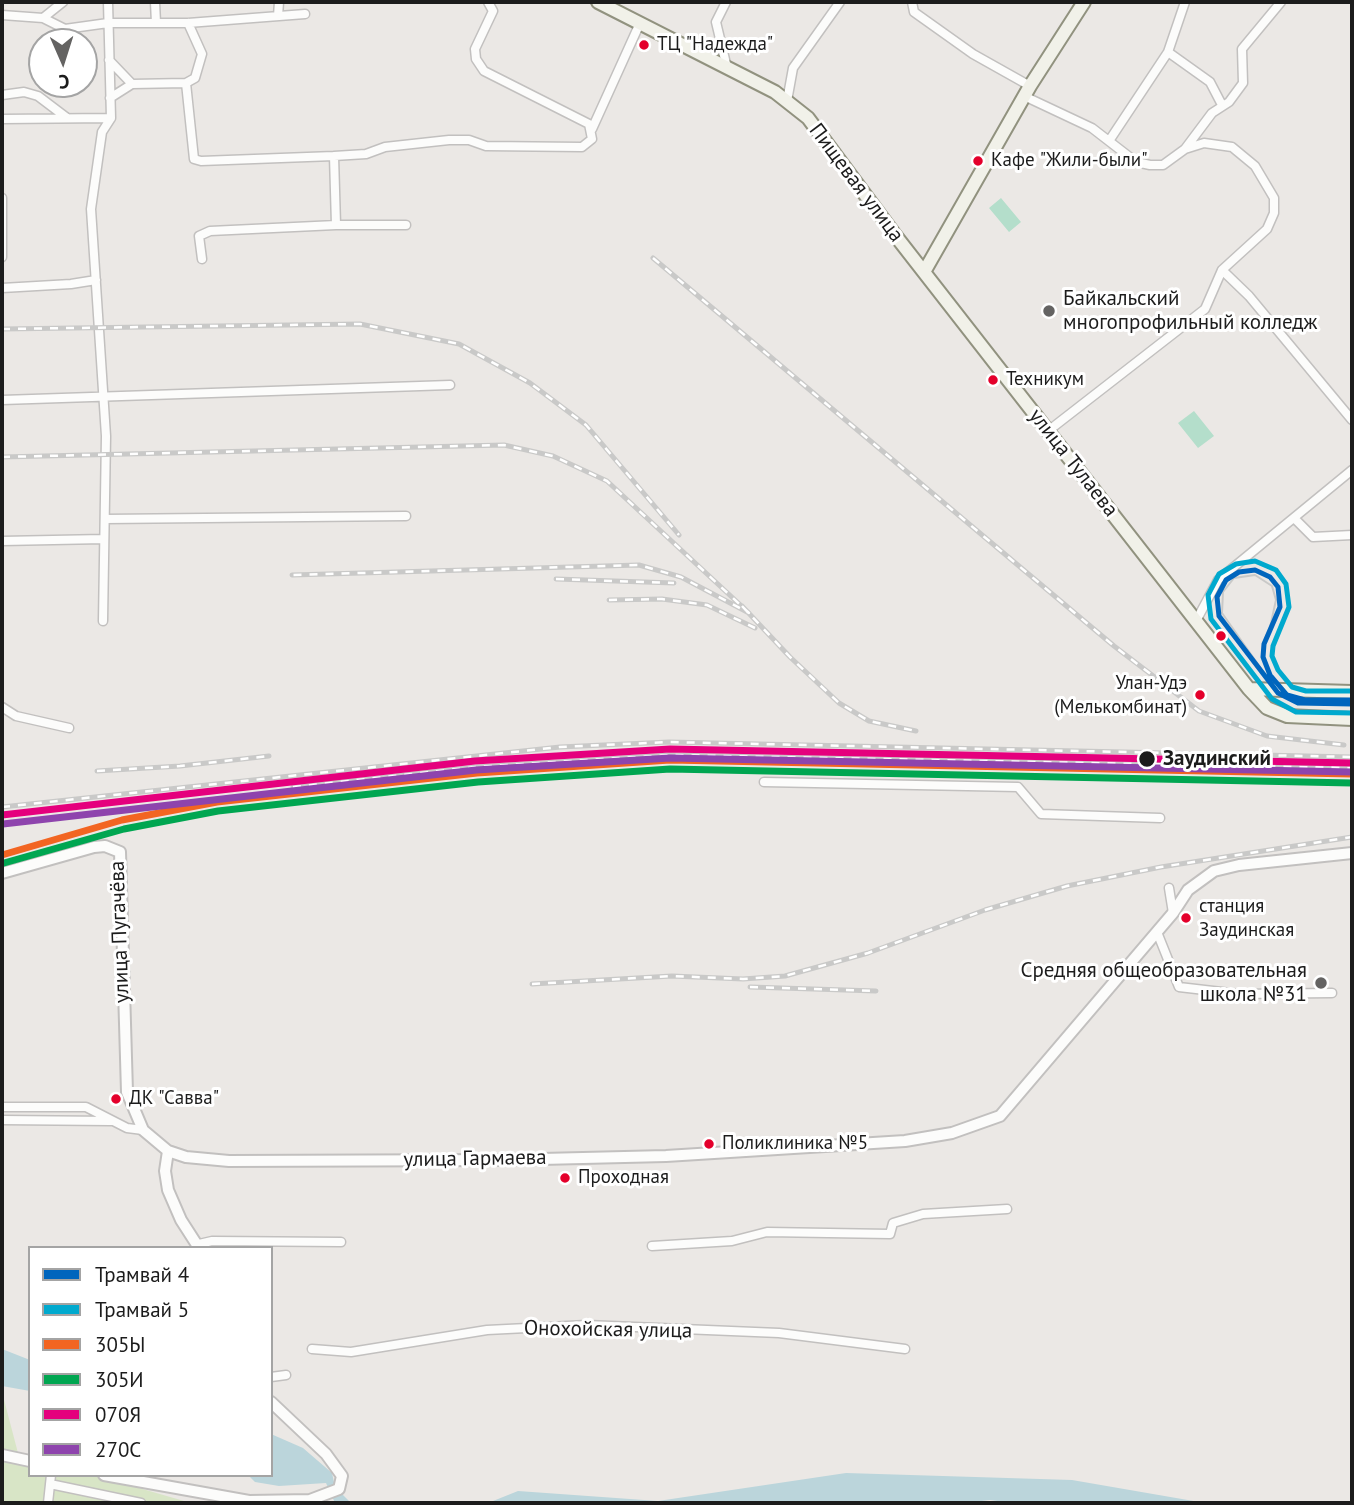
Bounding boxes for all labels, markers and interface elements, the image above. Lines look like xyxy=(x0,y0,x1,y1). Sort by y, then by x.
north arrow xyxy=(28,28,98,98)
place label: ТЦ "Надежда" xyxy=(657,34,773,56)
marker: ТЦ "Надежда" xyxy=(637,38,651,52)
text: С xyxy=(58,70,70,94)
street label: Пищевая улица xyxy=(803,119,909,247)
place label: Кафе "Жили-были" xyxy=(991,150,1148,172)
marker: Кафе "Жили-были" xyxy=(971,154,985,168)
place label: Байкальский многопрофильный колледж xyxy=(1063,286,1317,336)
marker: Байкальский многопрофильный колледж xyxy=(1041,303,1057,319)
place label: Техникум xyxy=(1006,369,1084,391)
marker: Техникум xyxy=(986,373,1000,387)
street label: улица Тулаева xyxy=(1023,404,1123,522)
unlabelled marker xyxy=(1214,629,1228,643)
place label: Улан-Удэ (Мелькомбинат) xyxy=(1054,673,1187,717)
marker: Улан-Удэ (Мелькомбинат) xyxy=(1193,688,1207,702)
place label: Заудинский xyxy=(1163,746,1271,772)
marker: Заудинский xyxy=(1137,749,1157,769)
street label: улица Пугачёва xyxy=(105,860,135,1004)
place label: станция Заудинская xyxy=(1199,896,1294,940)
marker: станция Заудинская xyxy=(1179,911,1193,925)
place label: Средняя общеобразовательная школа №31 xyxy=(1020,958,1307,1008)
marker: Средняя общеобразовательная школа №31 xyxy=(1313,975,1329,991)
place label: ДК "Савва" xyxy=(129,1088,219,1110)
marker: ДК "Савва" xyxy=(109,1092,123,1106)
place label: Поликлиника №5 xyxy=(722,1133,868,1155)
marker: Поликлиника №5 xyxy=(702,1137,716,1151)
street label: улица Гармаева xyxy=(403,1145,547,1173)
place label: Проходная xyxy=(578,1167,669,1189)
marker: Проходная xyxy=(558,1171,572,1185)
legend xyxy=(28,1246,273,1477)
text: Трамвай 4 xyxy=(95,1261,189,1288)
text: Трамвай 5 xyxy=(95,1296,189,1323)
street label: Онохойская улица xyxy=(524,1316,692,1344)
text: 305Ы xyxy=(95,1331,145,1358)
text: 305И xyxy=(95,1366,144,1393)
text: 070Я xyxy=(95,1401,141,1428)
text: 270С xyxy=(95,1436,141,1463)

